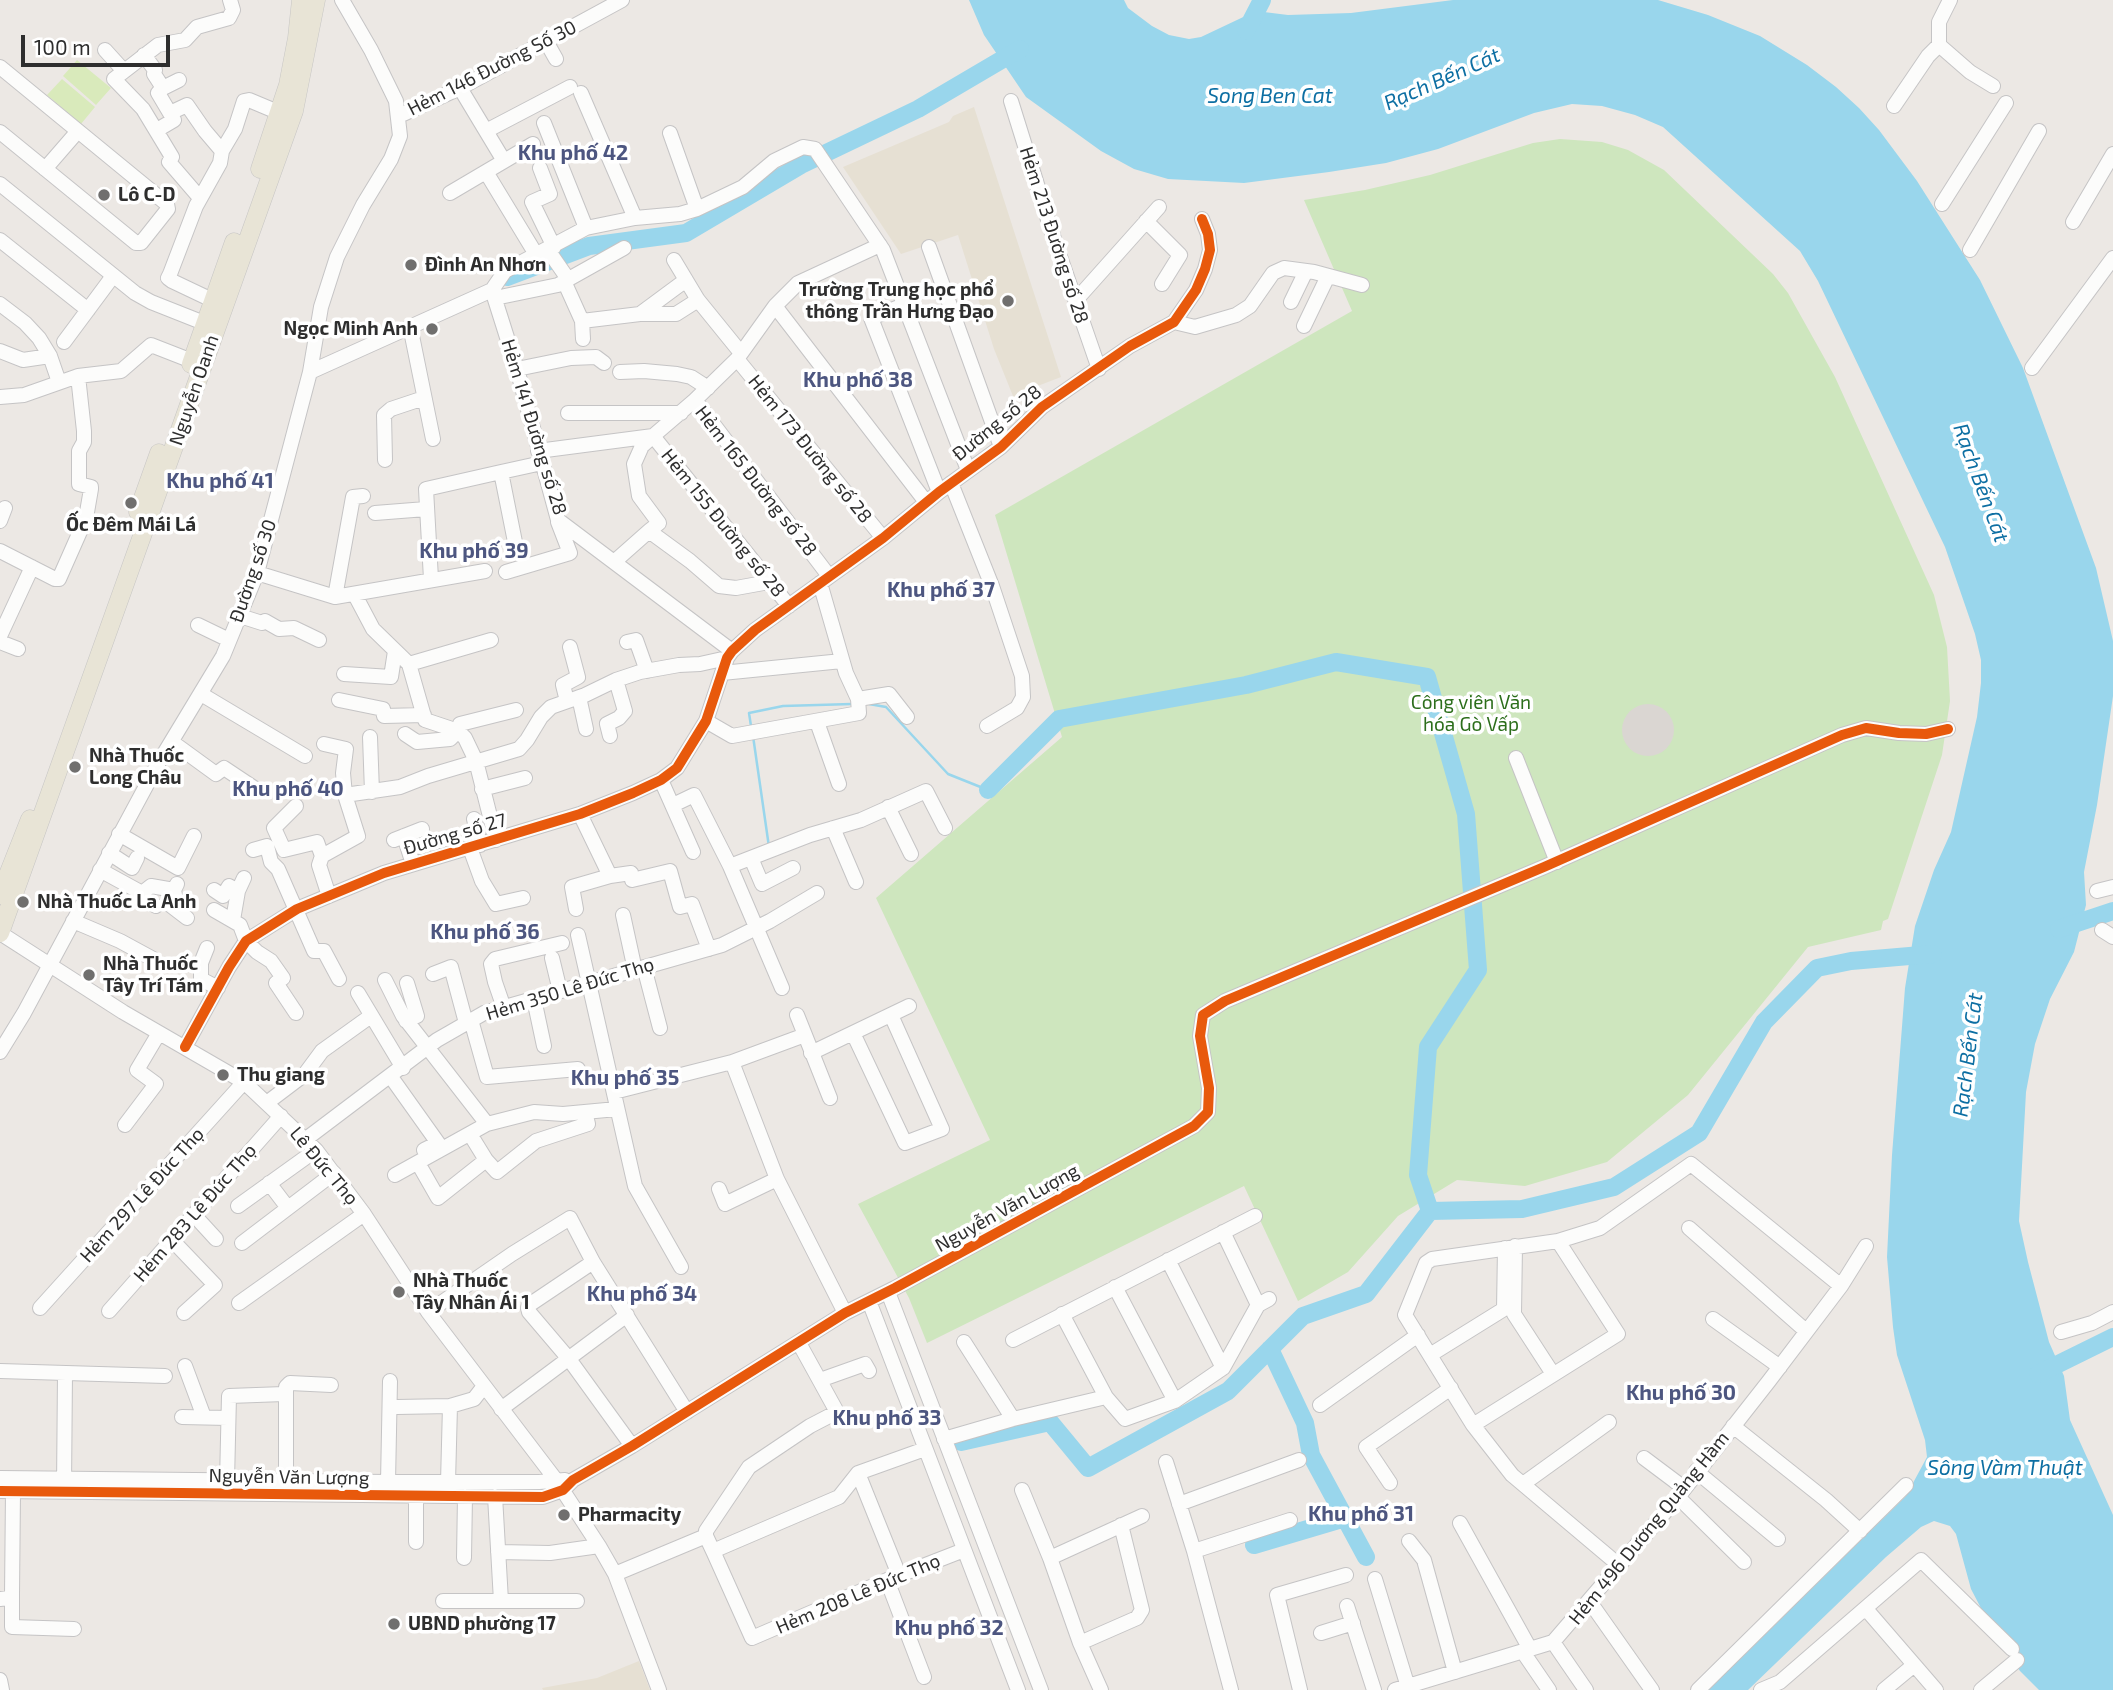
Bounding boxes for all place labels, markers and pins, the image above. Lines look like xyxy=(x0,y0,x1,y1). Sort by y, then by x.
place label: Lô C-D xyxy=(118,184,175,206)
marker: Lô C-D xyxy=(96,187,112,203)
place label: Đình An Nhơn xyxy=(425,254,547,276)
marker: Đình An Nhơn xyxy=(403,257,419,273)
place label: Trường Trung học phổ thông Trần Hưng Đạo xyxy=(799,279,994,323)
marker: Trường Trung học phổ thông Trần Hưng Đạo xyxy=(1000,293,1016,309)
place label: Ngọc Minh Anh xyxy=(284,318,418,340)
marker: Ngọc Minh Anh xyxy=(424,321,440,337)
marker: Ốc Đêm Mái Lá xyxy=(123,495,139,511)
place label: Ốc Đêm Mái Lá xyxy=(66,514,196,536)
place label: Nhà Thuốc Long Châu xyxy=(89,745,184,789)
marker: Nhà Thuốc Long Châu xyxy=(67,759,83,775)
place label: Nhà Thuốc La Anh xyxy=(37,891,197,913)
marker: Nhà Thuốc La Anh xyxy=(15,894,31,910)
place label: Nhà Thuốc Tây Trí Tám xyxy=(103,953,203,997)
marker: Nhà Thuốc Tây Trí Tám xyxy=(81,967,97,983)
place label: Thu giang xyxy=(237,1064,325,1086)
marker: Thu giang xyxy=(215,1067,231,1083)
place label: Nhà Thuốc Tây Nhân Ái 1 xyxy=(413,1270,530,1314)
marker: Nhà Thuốc Tây Nhân Ái 1 xyxy=(391,1284,407,1300)
place label: Pharmacity xyxy=(578,1504,681,1526)
marker: Pharmacity xyxy=(556,1507,572,1523)
place label: UBND phường 17 xyxy=(408,1613,556,1635)
marker: UBND phường 17 xyxy=(386,1616,402,1632)

